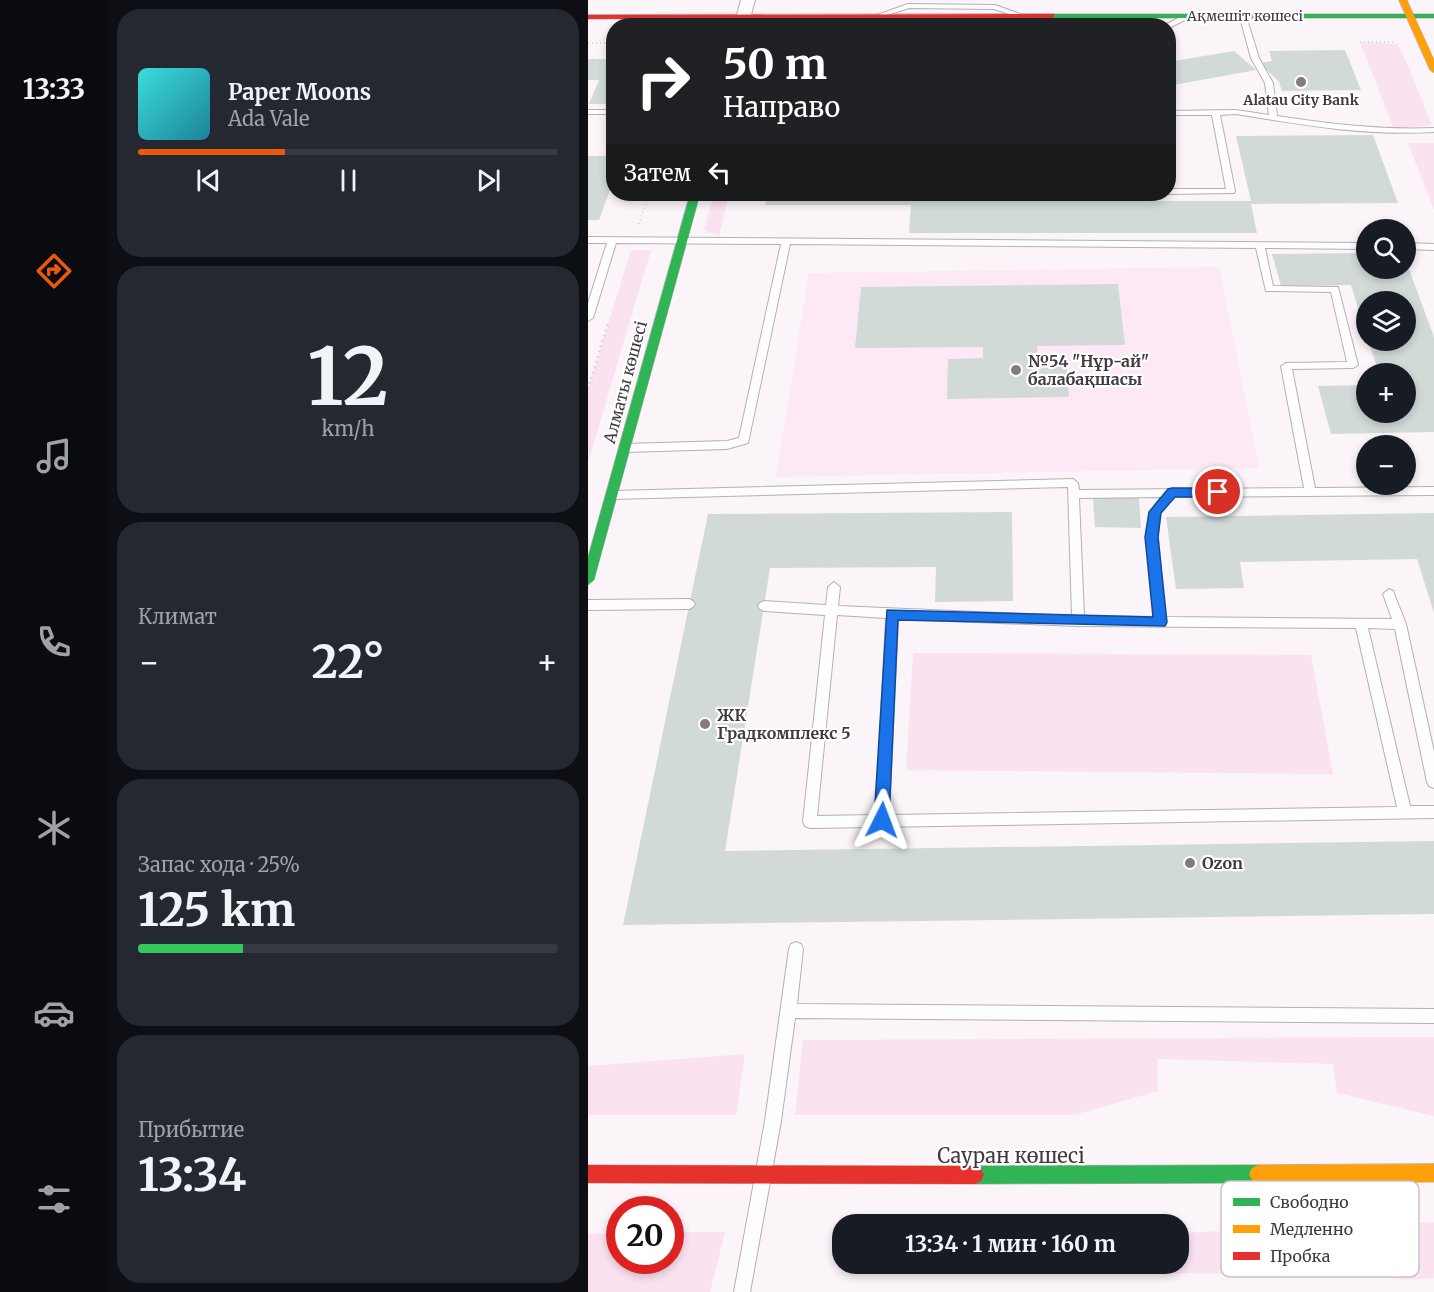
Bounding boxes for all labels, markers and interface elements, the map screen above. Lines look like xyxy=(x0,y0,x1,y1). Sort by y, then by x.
street label: Ақмешіт көшесі xyxy=(1186,7,1303,25)
text: 50 m xyxy=(723,38,827,90)
icon: right xyxy=(624,42,702,120)
text: 13:33 xyxy=(23,72,85,106)
marker: Alatau City Bank xyxy=(1294,75,1308,89)
text: Paper Moons xyxy=(228,78,371,106)
text: Направо xyxy=(723,90,840,124)
place label: Alatau City Bank xyxy=(1242,91,1360,109)
text: Ada Vale xyxy=(228,106,309,131)
icon: left xyxy=(703,156,736,189)
text: Затем xyxy=(624,159,691,187)
icon: previous xyxy=(192,164,225,197)
icon: pause xyxy=(332,164,365,197)
icon: next xyxy=(472,164,505,197)
map controls xyxy=(1356,219,1416,495)
button: search xyxy=(1356,219,1416,279)
icon: directions xyxy=(33,250,75,292)
button: layers xyxy=(1356,291,1416,351)
street label: Алматы көшесі xyxy=(599,319,651,446)
text: 12 xyxy=(307,328,389,426)
place label: №54 "Нұр-ай" балабақшасы xyxy=(1028,351,1149,389)
marker: №54 "Нұр-ай" балабақшасы xyxy=(1009,363,1023,377)
button: + xyxy=(1356,363,1416,423)
text: km/h xyxy=(322,416,374,441)
icon: music xyxy=(33,435,75,477)
button: − xyxy=(1356,435,1416,495)
pin xyxy=(1192,466,1243,517)
icon: arrive xyxy=(1201,475,1234,508)
text: Климат xyxy=(138,604,217,629)
icon: phone xyxy=(33,621,75,663)
text: 22° xyxy=(312,634,384,690)
text: − xyxy=(138,642,160,683)
text: + xyxy=(536,642,558,683)
place label: ЖК Градкомплекс 5 xyxy=(717,705,851,743)
marker: ЖК Градкомплекс 5 xyxy=(698,717,712,731)
position arrow xyxy=(850,788,914,852)
icon: climate xyxy=(33,807,75,849)
text: Запас хода · 25% xyxy=(138,852,300,877)
place label: Ozon xyxy=(1202,853,1243,873)
marker: Ozon xyxy=(1183,856,1197,870)
text: 125 km xyxy=(138,882,295,938)
icon: car xyxy=(33,992,75,1034)
text: Прибытие xyxy=(138,1117,244,1142)
street label: Сауран көшесі xyxy=(937,1143,1085,1168)
text: 13:34 xyxy=(138,1147,246,1203)
icon: filters xyxy=(33,1178,75,1220)
legend xyxy=(1221,1181,1419,1277)
text: Свободно xyxy=(1270,1192,1349,1212)
speed limit sign: 20 xyxy=(606,1196,684,1274)
text: Медленно xyxy=(1270,1219,1353,1239)
text: 13:34 · 1 мин · 160 m xyxy=(905,1230,1116,1258)
text: Пробка xyxy=(1270,1246,1331,1266)

